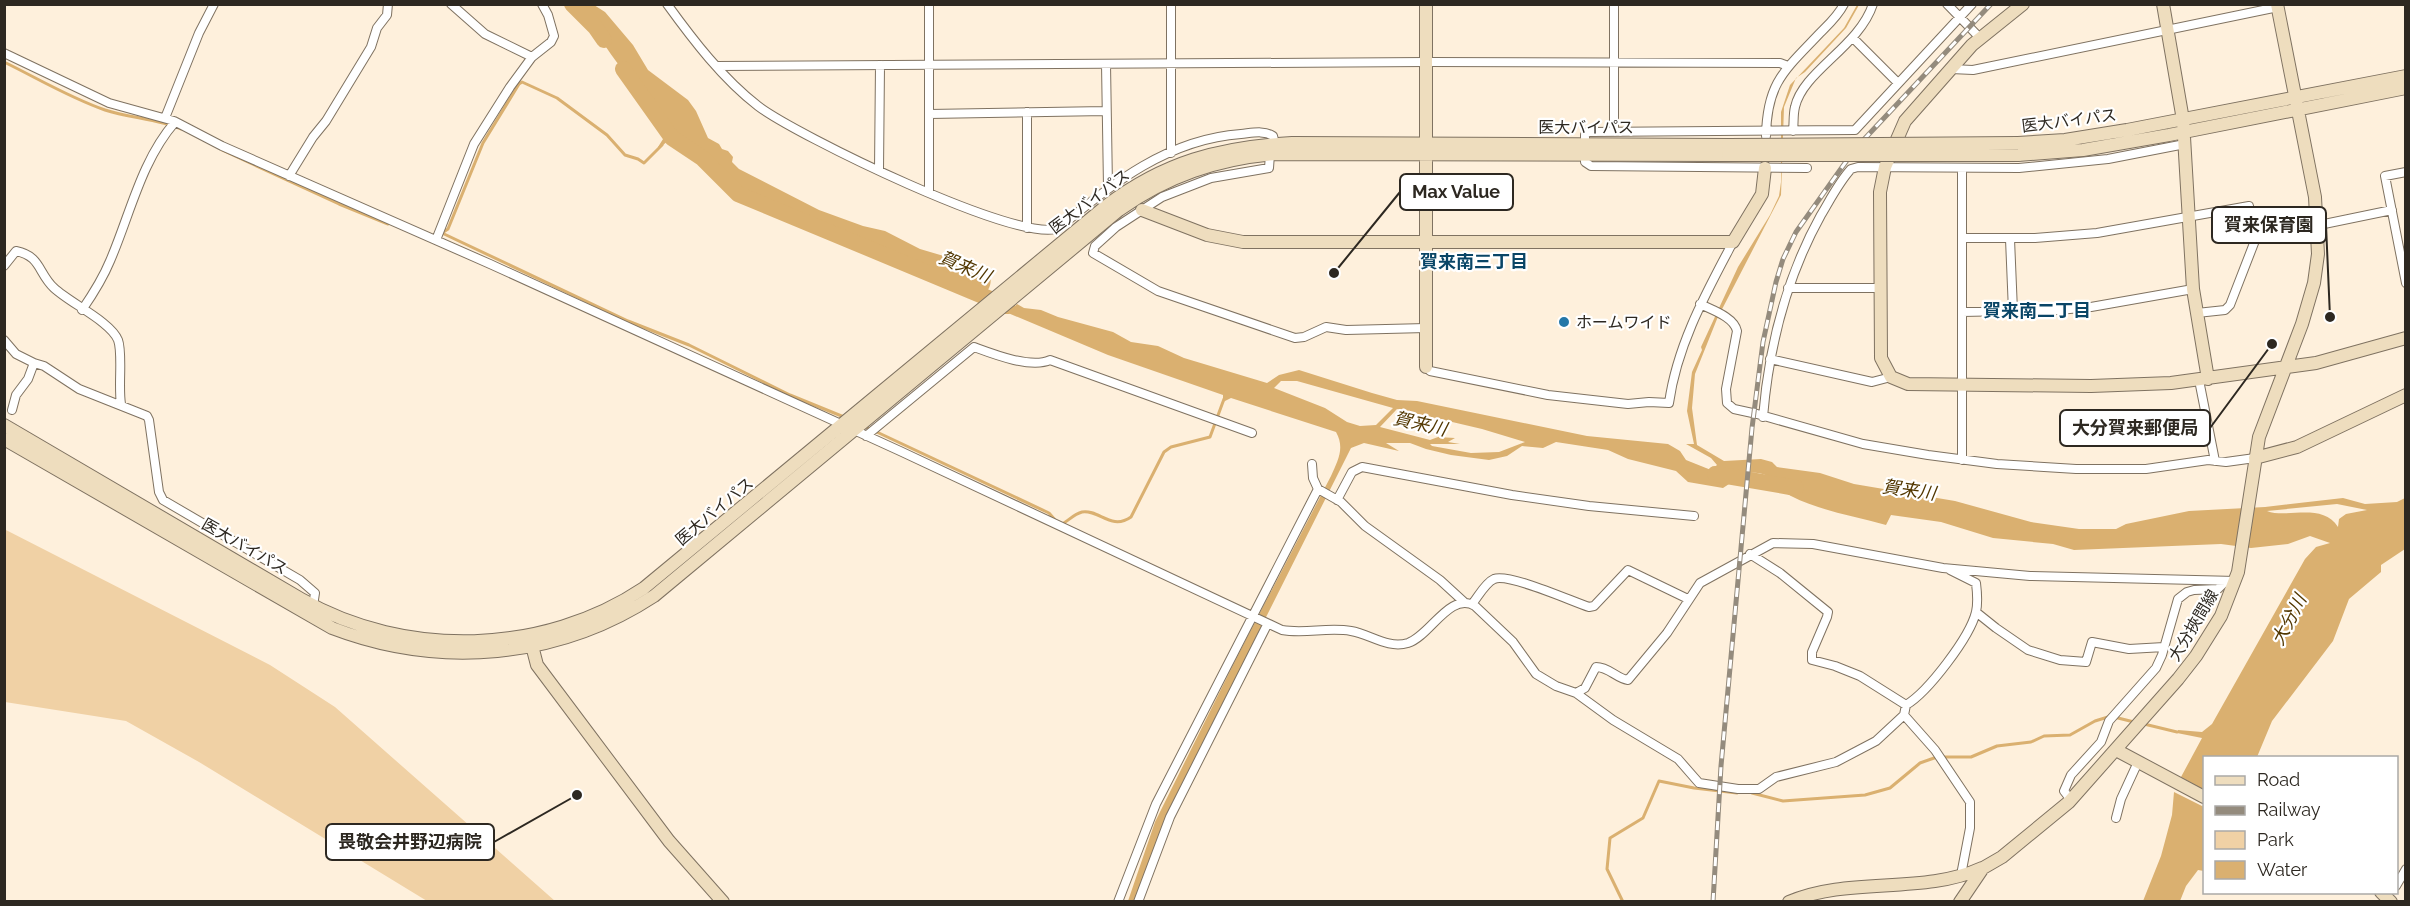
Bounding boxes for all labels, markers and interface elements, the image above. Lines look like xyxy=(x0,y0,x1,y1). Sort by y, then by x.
street label: 医大バイパス xyxy=(2020,105,2118,136)
street label: 医大バイパス xyxy=(1538,118,1634,137)
street label: 医大バイパス xyxy=(1045,165,1133,238)
callout: Max Value xyxy=(1400,174,1513,210)
text: Max Value xyxy=(1412,181,1500,202)
callout: 賀来保育園 xyxy=(2212,207,2326,243)
text: 賀来保育園 xyxy=(2224,214,2314,235)
water label: 賀来川 xyxy=(936,246,996,288)
district label: 賀来南三丁目 xyxy=(1420,251,1528,272)
district label: 賀来南二丁目 xyxy=(1983,300,2091,321)
place label: ホームワイド xyxy=(1576,313,1672,332)
marker: ホームワイド xyxy=(1557,315,1571,329)
water label: 賀来川 xyxy=(1391,407,1451,440)
callout: 大分賀来郵便局 xyxy=(2060,410,2210,446)
text: 大分賀来郵便局 xyxy=(2072,417,2198,438)
street label: 医大バイパス xyxy=(672,473,757,549)
water label: 賀来川 xyxy=(1881,475,1939,504)
street label: 医大バイパス xyxy=(199,514,291,579)
street label: 大分挾間線 xyxy=(2165,586,2222,664)
water label: 大分川 xyxy=(2267,589,2311,649)
legend xyxy=(2203,756,2398,894)
text: Road xyxy=(2257,769,2300,790)
text: Railway xyxy=(2257,799,2321,820)
callout: 畏敬会井野辺病院 xyxy=(326,824,494,860)
text: Park xyxy=(2257,829,2294,850)
text: 畏敬会井野辺病院 xyxy=(338,831,482,852)
text: Water xyxy=(2257,859,2308,880)

